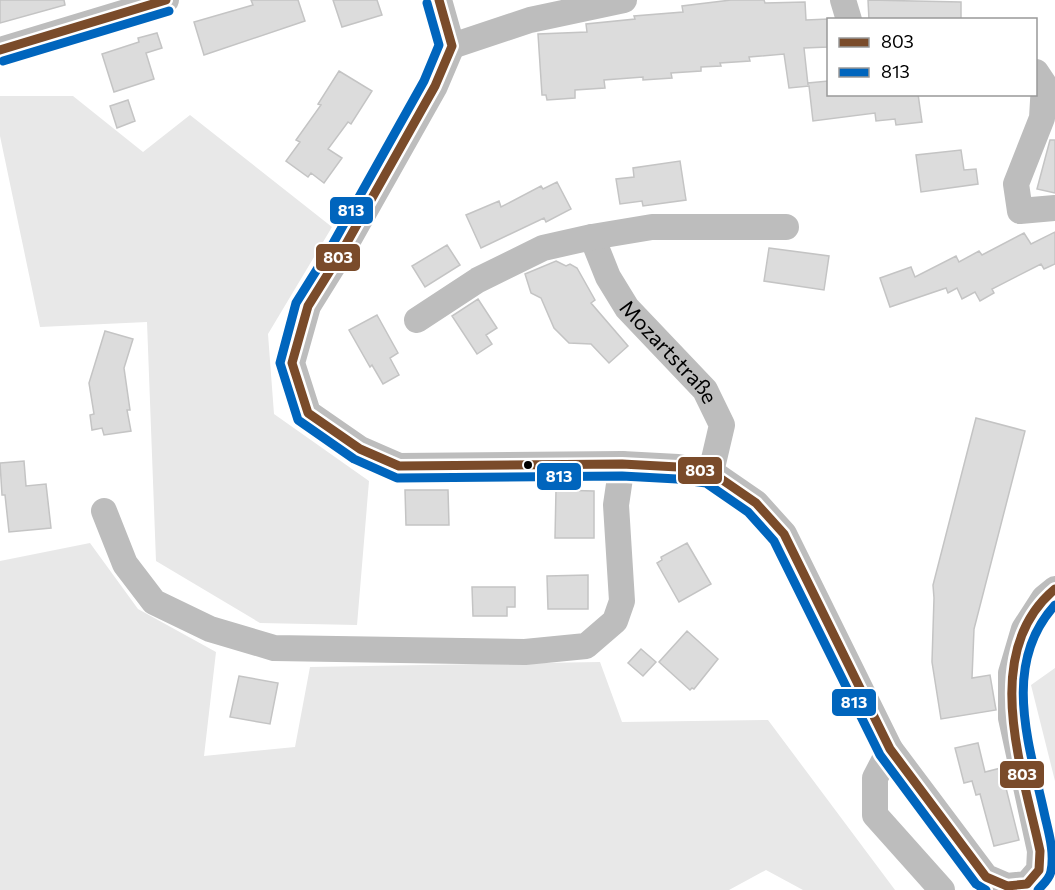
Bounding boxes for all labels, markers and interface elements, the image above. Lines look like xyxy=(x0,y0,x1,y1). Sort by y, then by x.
legend xyxy=(827,18,1037,96)
text: 803 xyxy=(881,30,914,52)
text: 813 xyxy=(881,60,910,82)
line badge: 813 xyxy=(329,196,374,225)
text: 813 xyxy=(338,200,364,219)
line badge: 803 xyxy=(315,243,361,272)
text: 803 xyxy=(323,247,353,266)
street label: Mozartstraße xyxy=(615,294,723,407)
line badge: 803 xyxy=(677,456,723,485)
unlabelled marker xyxy=(522,459,534,471)
text: 803 xyxy=(685,460,715,479)
line badge: 813 xyxy=(536,462,582,491)
text: 813 xyxy=(546,466,572,485)
line badge: 813 xyxy=(831,688,877,717)
text: 813 xyxy=(841,692,867,711)
line badge: 803 xyxy=(999,760,1045,789)
text: 803 xyxy=(1007,764,1037,783)

